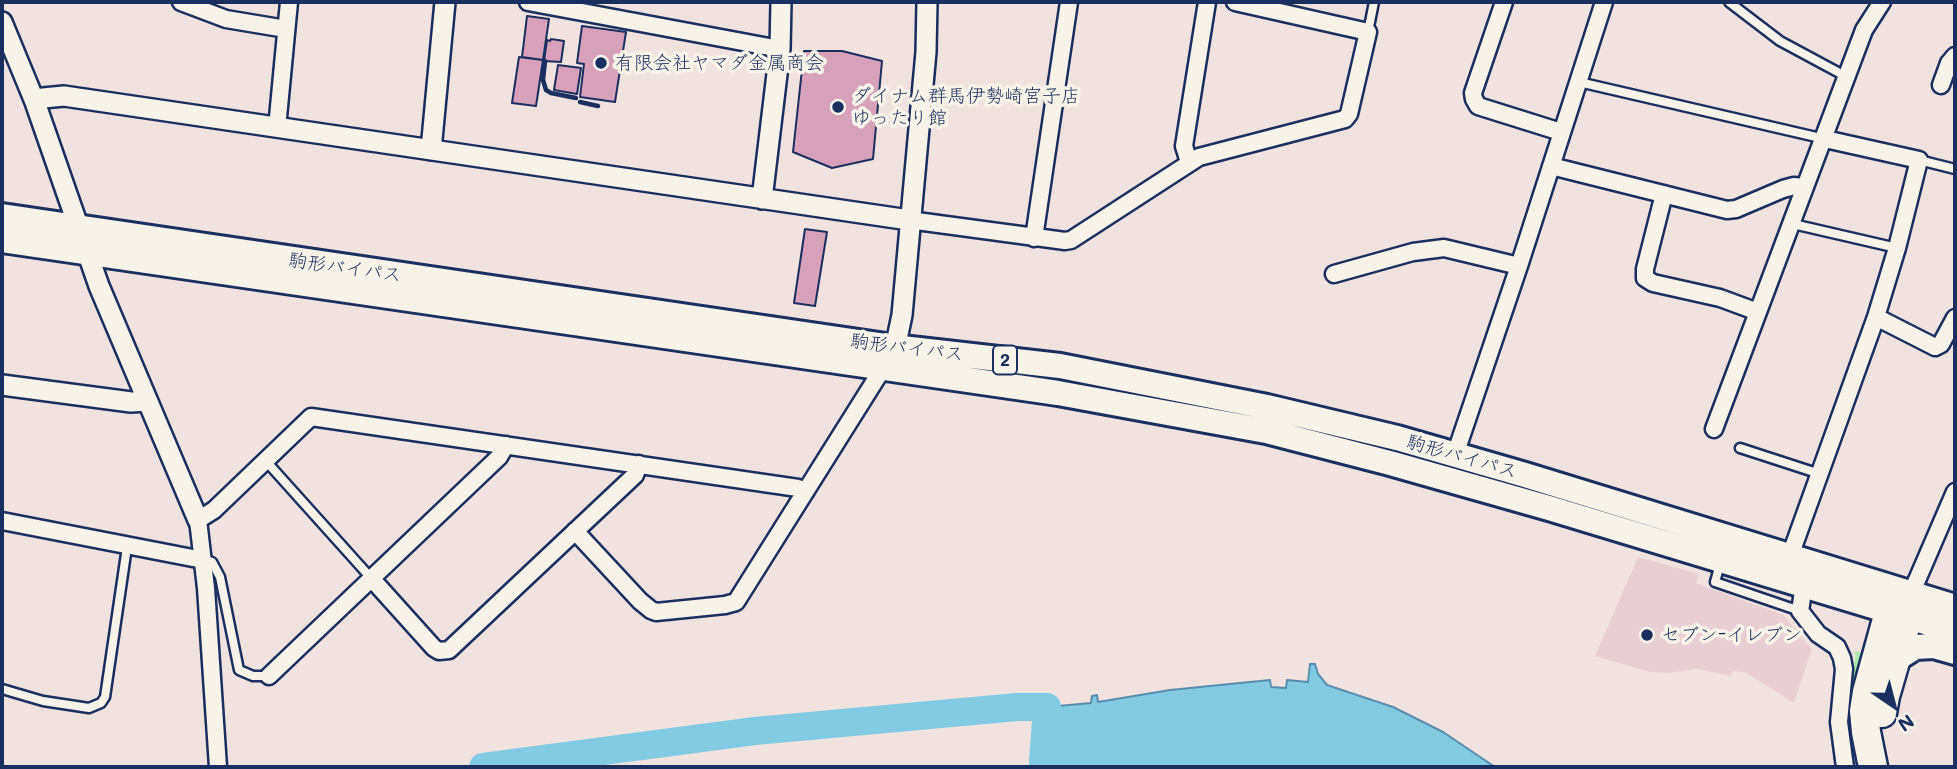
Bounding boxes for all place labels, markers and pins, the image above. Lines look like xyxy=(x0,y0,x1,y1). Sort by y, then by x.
place label: 有限会社ヤマダ金属商会 xyxy=(615,52,824,74)
marker: 有限会社ヤマダ金属商会 xyxy=(593,55,609,71)
place label: ダイナム群馬伊勢崎宮子店 ゆったり館 xyxy=(852,85,1080,129)
marker: ダイナム群馬伊勢崎宮子店 ゆったり館 xyxy=(830,99,846,115)
place label: セブン-イレブン xyxy=(1661,624,1802,646)
marker: セブン-イレブン xyxy=(1639,627,1655,643)

